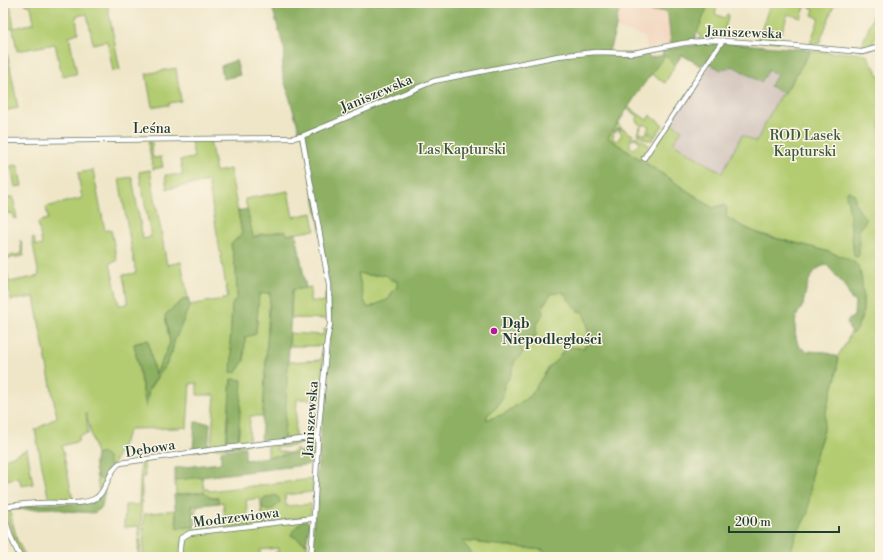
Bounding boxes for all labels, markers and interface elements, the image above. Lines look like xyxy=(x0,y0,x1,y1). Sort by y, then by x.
street label: Janiszewska xyxy=(704,23,784,43)
street label: Janiszewska xyxy=(337,70,416,118)
street label: Leśna xyxy=(133,120,172,138)
park label: ROD Lasek Kapturski xyxy=(769,127,841,161)
park label: Las Kapturski xyxy=(418,141,507,159)
place label: Dąb Niepodległości xyxy=(502,315,602,349)
marker: Dąb Niepodległości xyxy=(489,326,499,336)
street label: Janiszewska xyxy=(299,379,323,459)
street label: Dębowa xyxy=(124,436,177,462)
street label: Modrzewiowa xyxy=(192,504,281,532)
scale bar xyxy=(729,508,839,534)
text: 200 m xyxy=(735,515,771,530)

